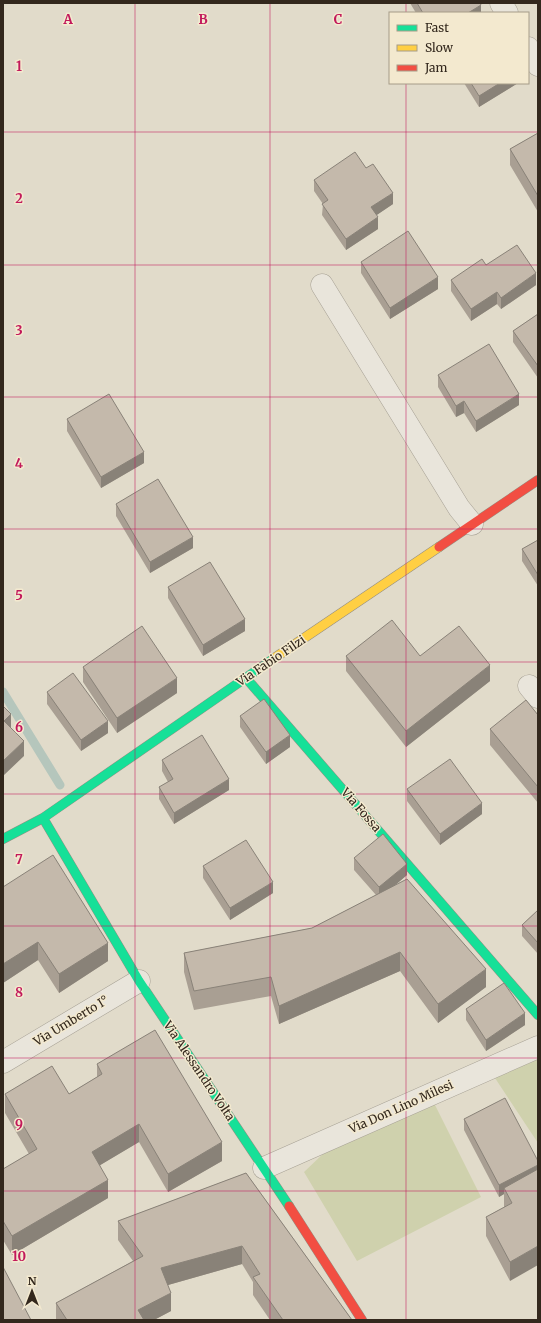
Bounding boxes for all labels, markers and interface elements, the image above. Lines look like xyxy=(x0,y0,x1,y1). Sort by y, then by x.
text: A xyxy=(62,11,73,28)
text: B xyxy=(198,11,208,28)
text: C xyxy=(334,11,343,28)
legend xyxy=(389,12,529,84)
text: Fast xyxy=(425,20,449,35)
text: Slow xyxy=(425,40,454,55)
text: 1 xyxy=(16,58,22,75)
text: Jam xyxy=(424,60,448,75)
text: 2 xyxy=(15,190,23,207)
text: 3 xyxy=(15,322,23,339)
text: 4 xyxy=(15,455,24,472)
text: 5 xyxy=(15,587,23,604)
street label: Via Fabio Filzi xyxy=(232,632,308,690)
text: 6 xyxy=(15,719,23,736)
street label: Via Fossa xyxy=(338,784,385,835)
text: 7 xyxy=(15,851,23,868)
text: 8 xyxy=(15,984,23,1001)
street label: Via Umberto I° xyxy=(30,992,111,1049)
street label: Via Alessandro Volta xyxy=(160,1017,239,1124)
street label: Via Don Lino Milesi xyxy=(345,1077,455,1137)
text: 9 xyxy=(15,1116,23,1133)
text: 10 xyxy=(12,1248,26,1265)
north arrow xyxy=(12,1271,52,1311)
text: N xyxy=(28,1274,37,1288)

